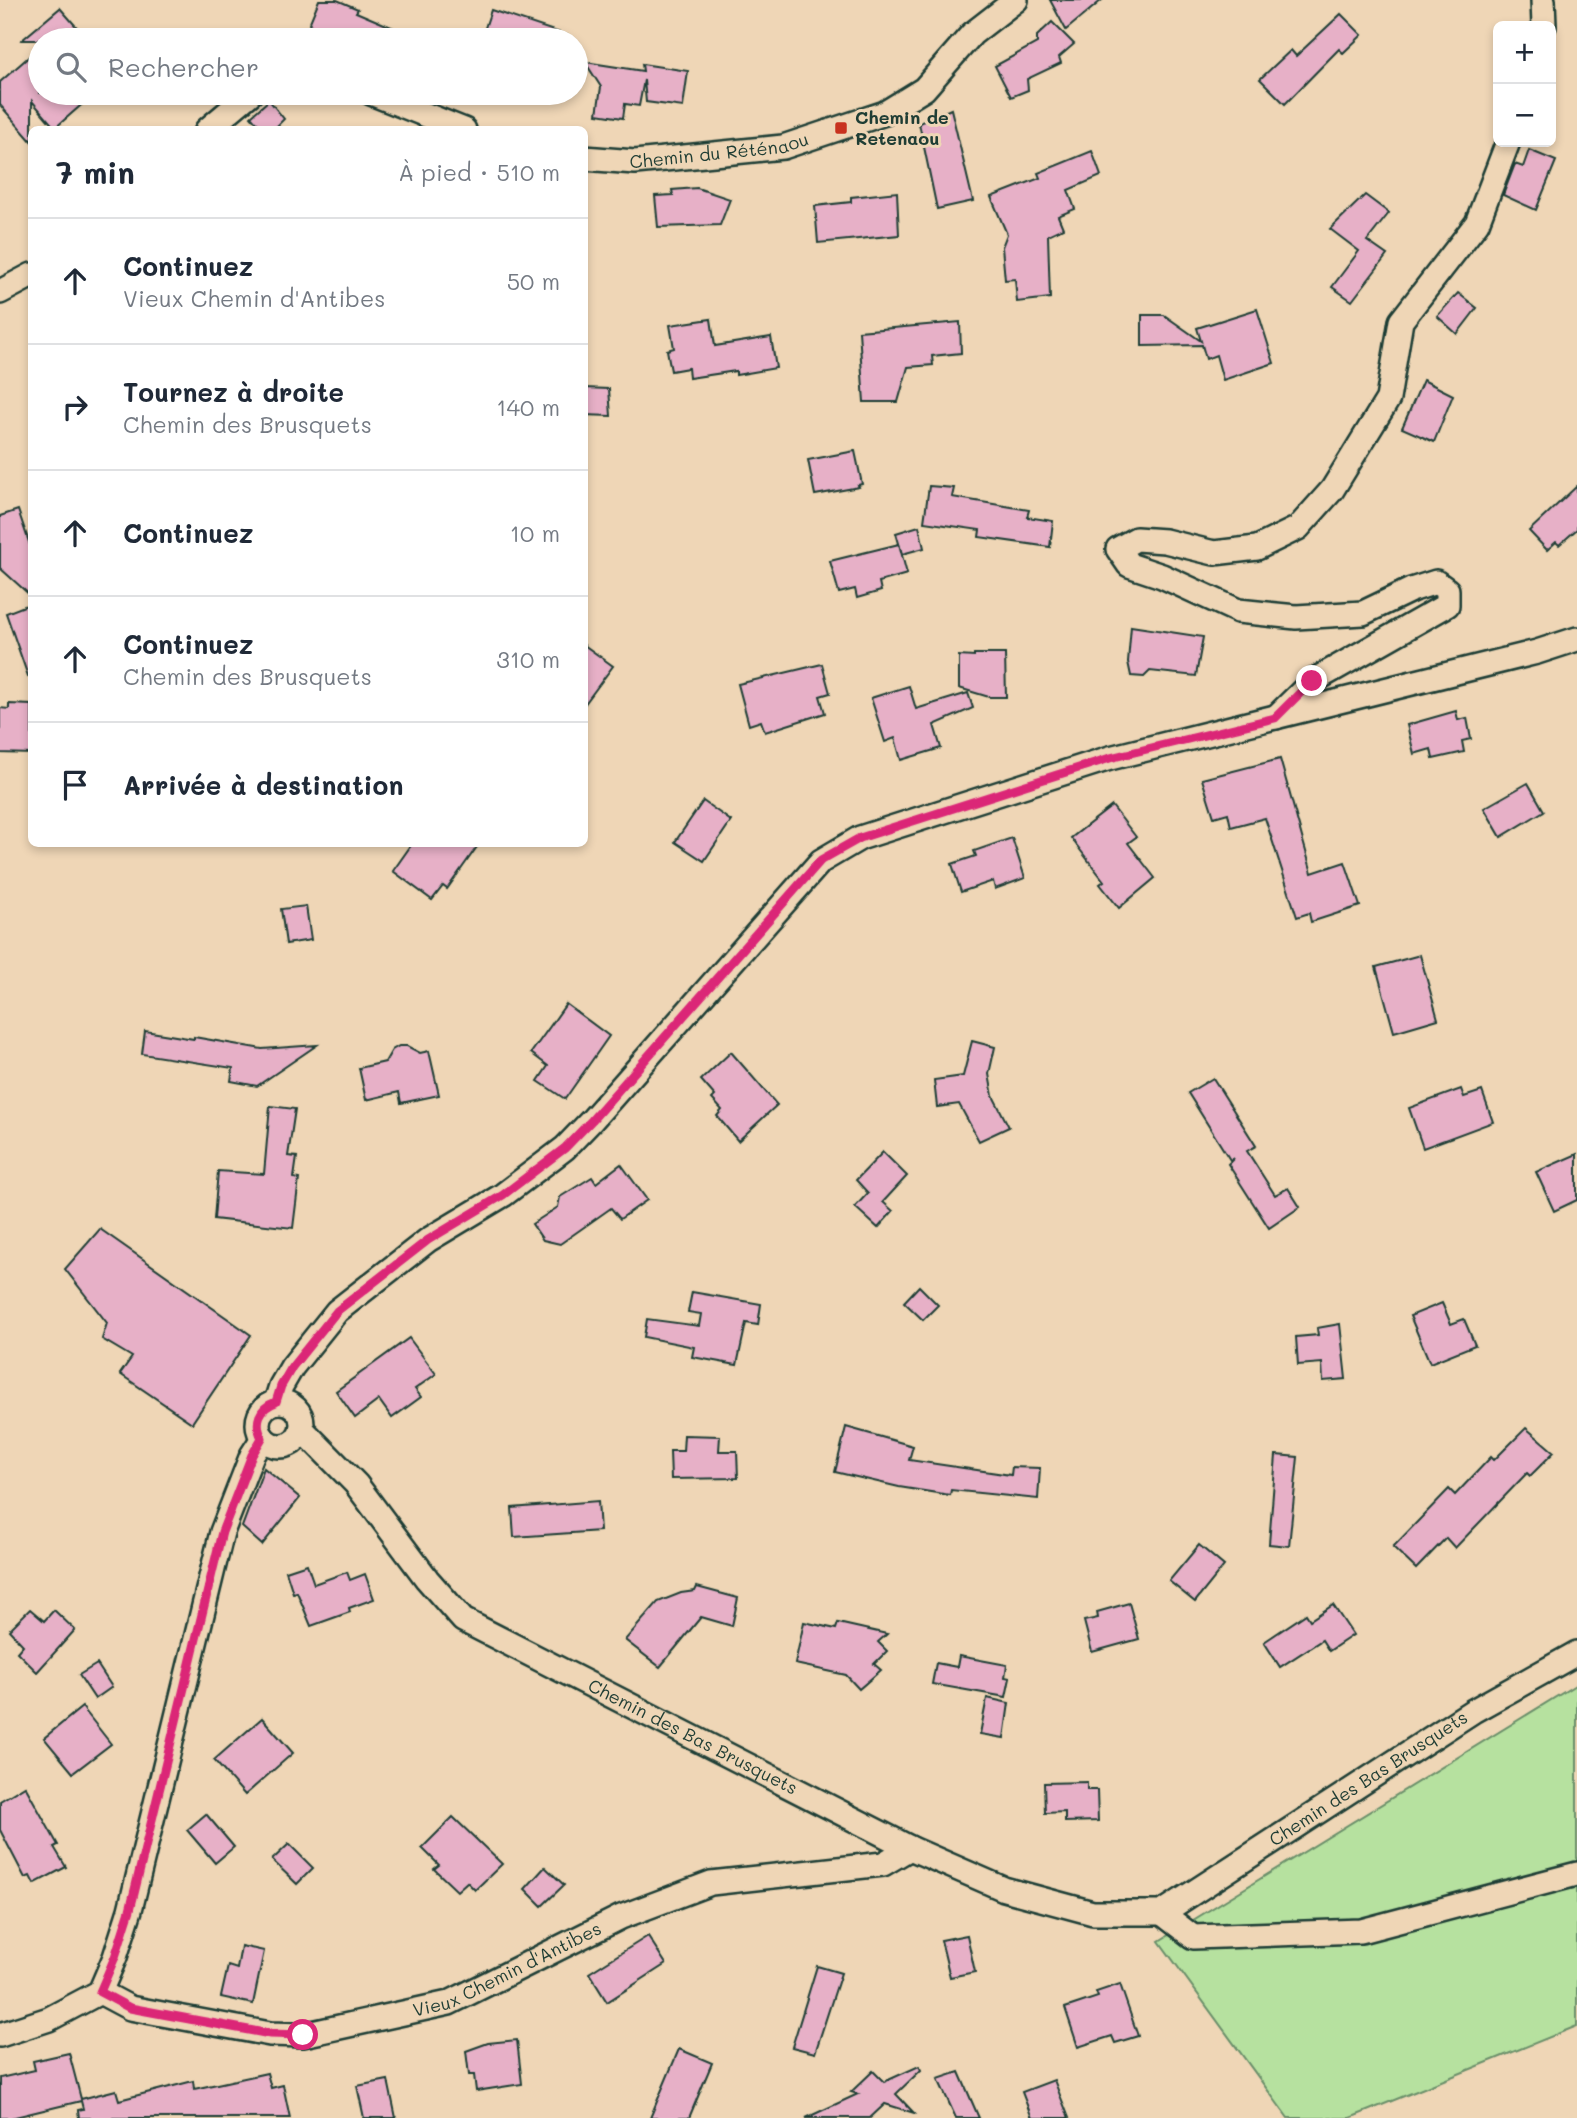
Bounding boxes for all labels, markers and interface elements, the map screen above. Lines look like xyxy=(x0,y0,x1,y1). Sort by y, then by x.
map controls xyxy=(1493,21,1556,147)
button: + xyxy=(1493,21,1556,84)
search box xyxy=(28,28,588,105)
icon: search xyxy=(52,48,90,86)
text: Rechercher xyxy=(108,50,259,84)
button: − xyxy=(1493,84,1556,147)
place label: Chemin de Retenaou xyxy=(855,105,949,150)
marker: Chemin de Retenaou xyxy=(833,120,849,136)
street label: Chemin du Réténaou xyxy=(628,126,811,173)
text: 7 min xyxy=(56,152,135,192)
text: À pied · 510 m xyxy=(398,157,560,187)
text: Continuez xyxy=(123,249,253,283)
icon: ahead xyxy=(56,262,94,300)
text: 50 m xyxy=(507,266,560,296)
text: Vieux Chemin d'Antibes xyxy=(123,283,385,313)
text: Tournez à droite xyxy=(123,375,344,409)
icon: right xyxy=(56,388,94,426)
text: 140 m xyxy=(496,392,560,422)
text: Chemin des Brusquets xyxy=(123,409,372,439)
icon: ahead xyxy=(56,514,94,552)
text: Continuez xyxy=(123,516,253,550)
text: 10 m xyxy=(510,518,560,548)
text: Continuez xyxy=(123,627,253,661)
icon: ahead xyxy=(56,640,94,678)
text: 310 m xyxy=(496,644,560,674)
text: Chemin des Brusquets xyxy=(123,661,372,691)
route end xyxy=(1296,665,1327,696)
icon: arrive xyxy=(56,766,94,804)
text: Arrivée à destination xyxy=(123,768,403,802)
street label: Chemin des Bas Brusquets xyxy=(584,1673,802,1800)
street label: Chemin des Bas Brusquets xyxy=(1264,1705,1472,1851)
street label: Vieux Chemin d'Antibes xyxy=(410,1916,605,2022)
route start xyxy=(287,2019,318,2050)

